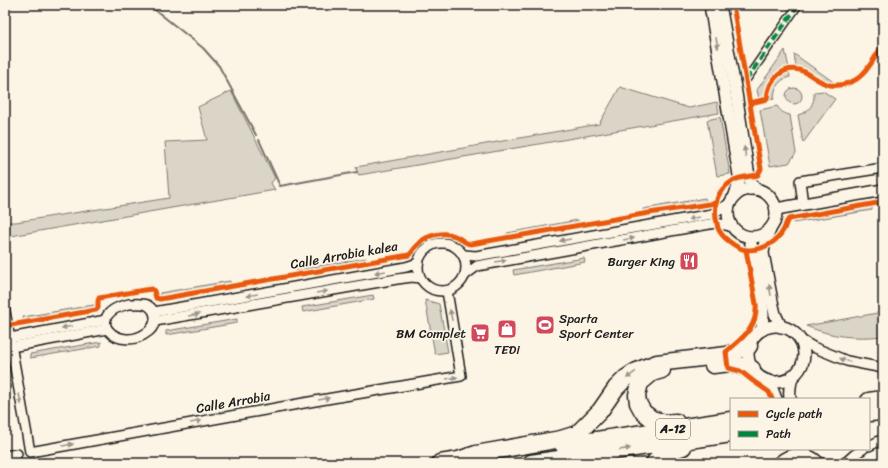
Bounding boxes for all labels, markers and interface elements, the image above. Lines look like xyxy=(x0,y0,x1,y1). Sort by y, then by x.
one-way arrow xyxy=(714,37,720,50)
one-way arrow xyxy=(742,146,748,158)
one-way arrow xyxy=(687,215,700,221)
street label: Calle Arrobia kalea xyxy=(289,234,400,276)
one-way arrow xyxy=(623,235,635,241)
one-way arrow xyxy=(559,237,572,243)
place label: Burger King xyxy=(607,250,675,273)
restaurant icon: Burger King xyxy=(678,250,700,272)
one-way arrow xyxy=(495,258,507,264)
one-way arrow xyxy=(374,269,386,275)
one-way arrow xyxy=(767,284,773,296)
one-way arrow xyxy=(316,289,328,295)
one-way arrow xyxy=(246,292,258,298)
place label: Sparta Sport Center xyxy=(559,307,634,345)
one-way arrow xyxy=(448,309,454,321)
one-way arrow xyxy=(188,311,200,317)
sports icon: Sparta Sport Center xyxy=(534,314,556,336)
shop icon: TEDi xyxy=(496,318,518,340)
place label: BM Complet xyxy=(396,322,466,345)
supermarket icon: BM Complet xyxy=(469,322,491,344)
one-way arrow xyxy=(61,324,73,330)
place label: TEDi xyxy=(494,338,520,361)
one-way arrow xyxy=(839,356,851,362)
one-way arrow xyxy=(625,371,636,379)
one-way arrow xyxy=(446,375,458,381)
street label: Calle Arrobia xyxy=(194,384,272,420)
one-way arrow xyxy=(18,393,24,405)
one-way arrow xyxy=(318,396,330,402)
legend xyxy=(730,398,870,450)
text: Cycle path xyxy=(766,403,822,425)
one-way arrow xyxy=(190,419,202,425)
road number: A-12 xyxy=(656,419,690,439)
text: Path xyxy=(766,423,791,445)
one-way arrow xyxy=(62,441,74,447)
one-way arrow xyxy=(619,446,631,452)

